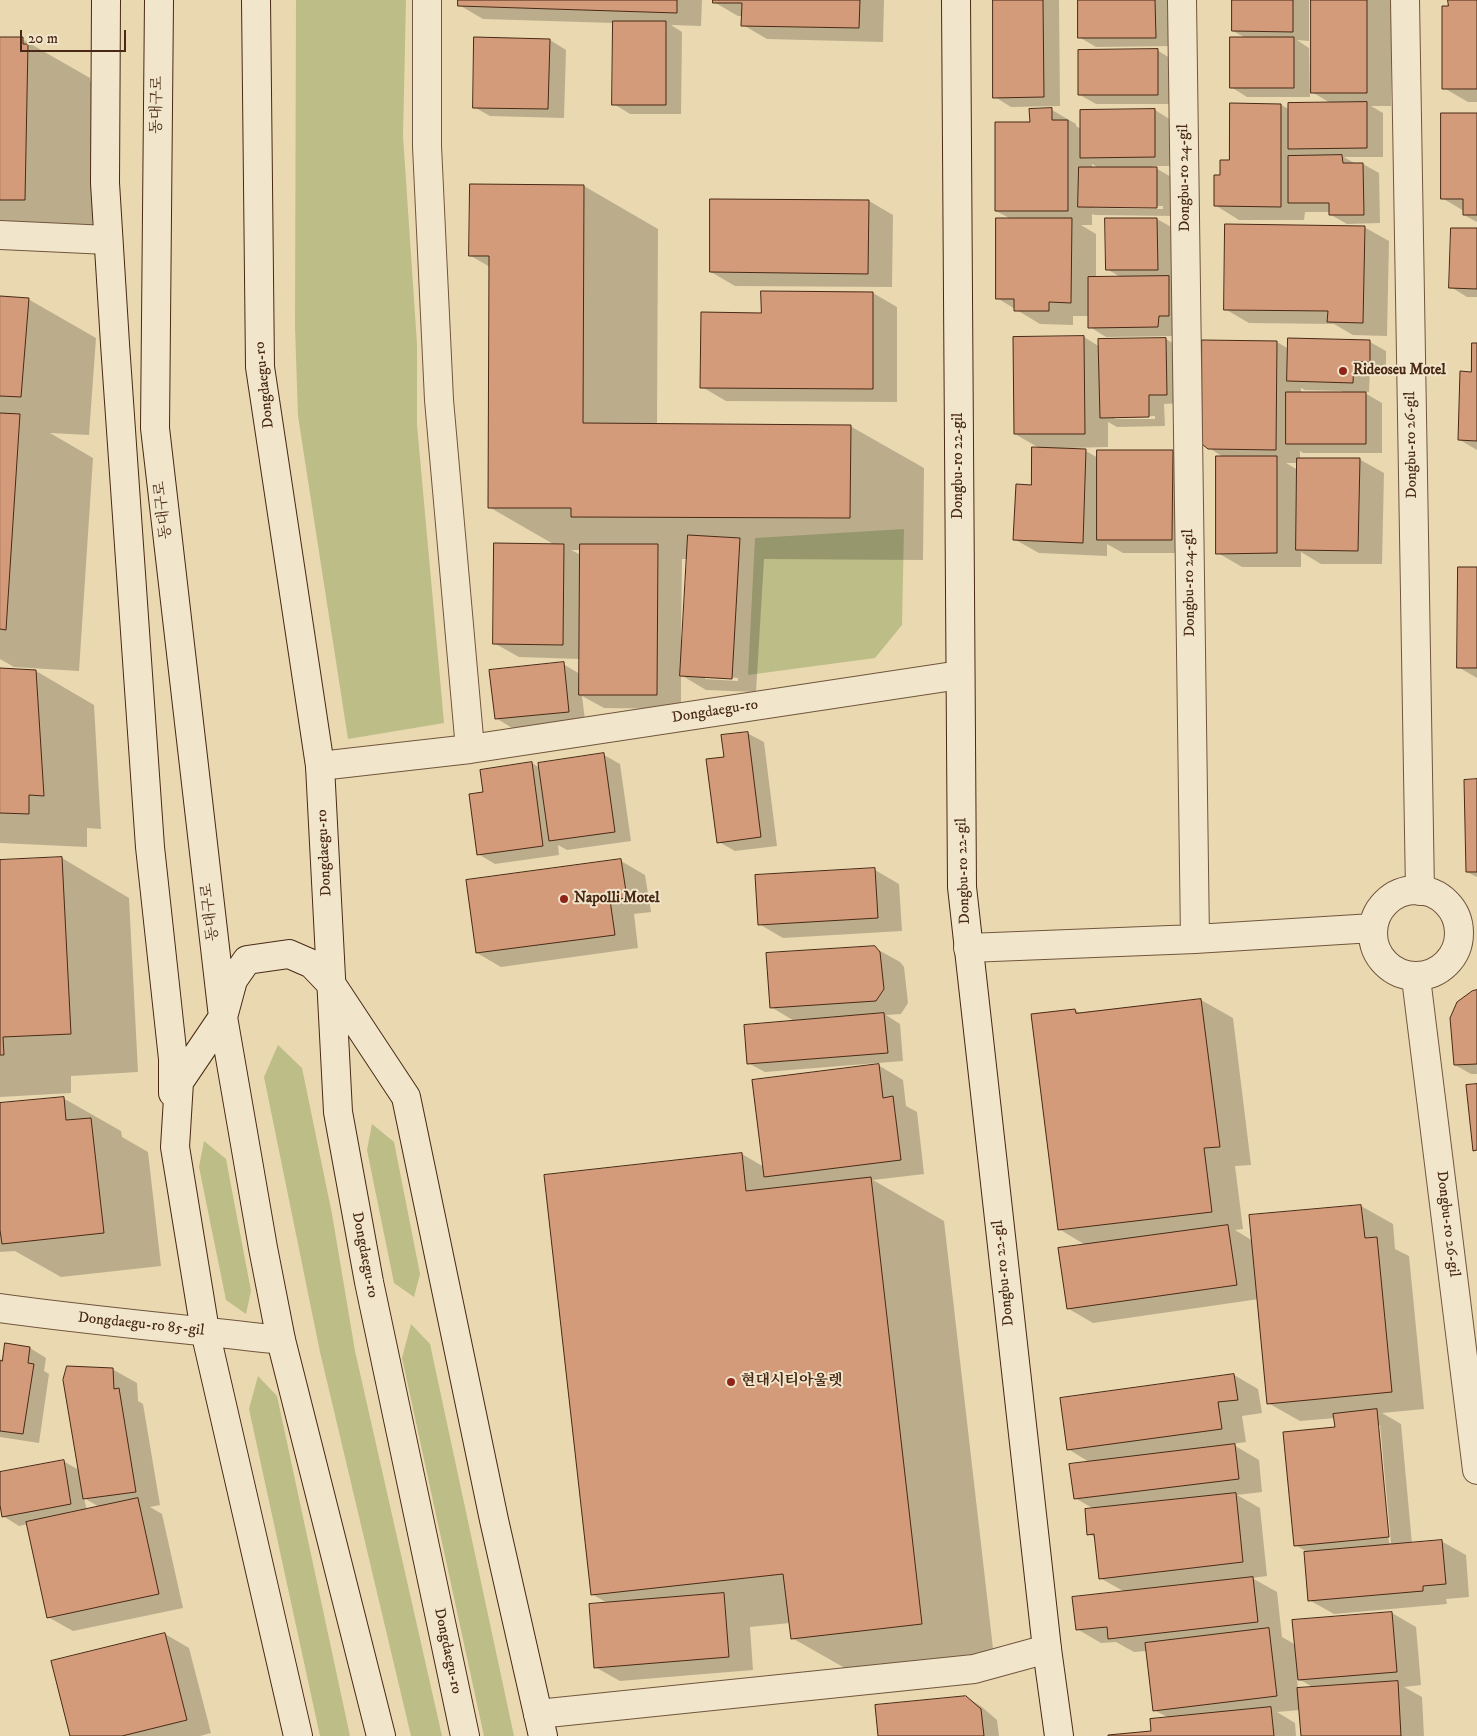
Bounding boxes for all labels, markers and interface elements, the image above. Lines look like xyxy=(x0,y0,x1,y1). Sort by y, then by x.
scale bar xyxy=(22,20,129,52)
text: 20 m xyxy=(28,29,58,48)
street label: 동대구로 xyxy=(148,76,168,134)
street label: Dongbu-ro 24-gil xyxy=(1175,124,1195,232)
street label: Dongdaegu-ro xyxy=(251,341,279,429)
place label: Rideoseu Motel xyxy=(1353,362,1446,380)
marker: Rideoseu Motel xyxy=(1337,365,1349,377)
street label: Dongbu-ro 26-gil xyxy=(1402,391,1422,499)
street label: Dongbu-ro 22-gil xyxy=(950,413,968,519)
street label: 동대구로 xyxy=(152,480,176,540)
street label: Dongbu-ro 24-gil xyxy=(1180,529,1200,637)
street label: Dongdaegu-ro xyxy=(671,696,759,728)
street label: Dongdaegu-ro xyxy=(314,809,336,897)
street label: Dongbu-ro 22-gil xyxy=(953,817,975,925)
street label: 동대구로 xyxy=(199,882,223,942)
place label: Napolli Motel xyxy=(574,890,659,908)
marker: Napolli Motel xyxy=(558,893,570,905)
street label: Dongbu-ro 26-gil xyxy=(1432,1170,1462,1278)
street label: Dongdaegu-ro xyxy=(347,1210,381,1300)
street label: Dongbu-ro 22-gil xyxy=(989,1219,1019,1327)
street label: Dongdaegu-ro 85-gil xyxy=(77,1309,205,1341)
place label: 현대시티아울렛 xyxy=(741,1373,842,1391)
marker: 현대시티아울렛 xyxy=(725,1376,737,1388)
street label: Dongdaegu-ro xyxy=(429,1606,465,1696)

